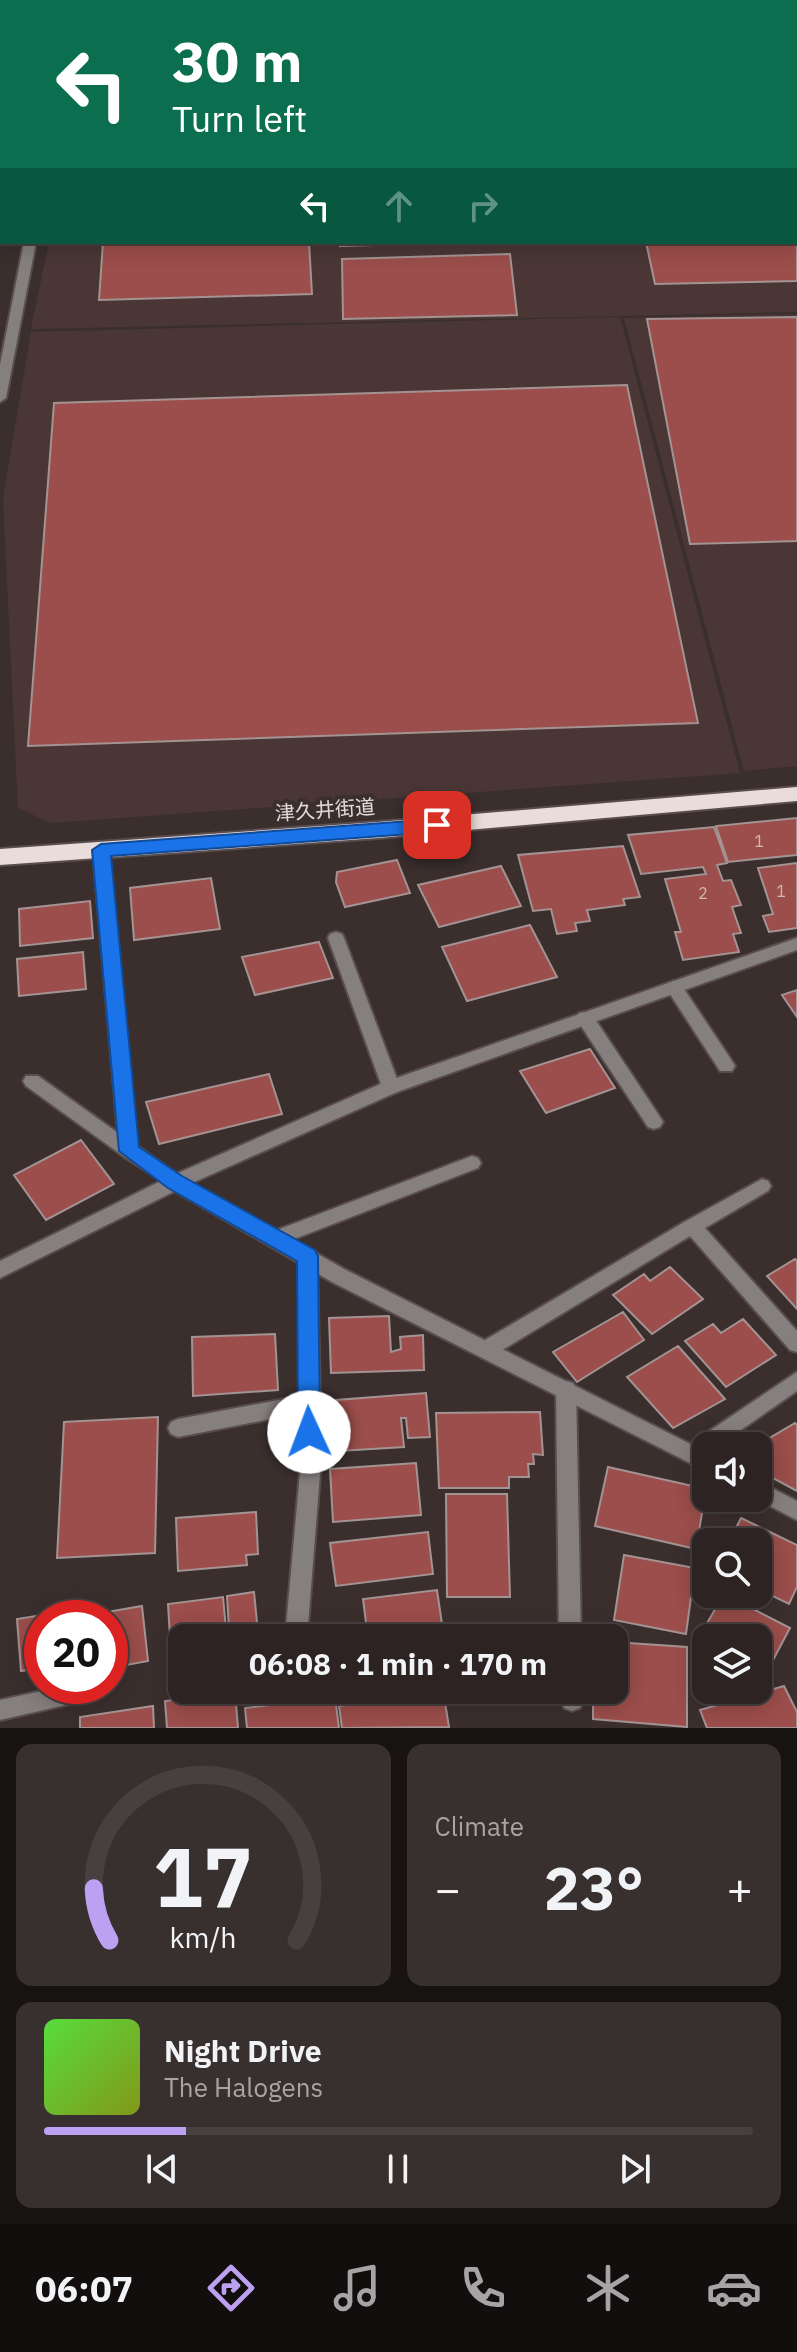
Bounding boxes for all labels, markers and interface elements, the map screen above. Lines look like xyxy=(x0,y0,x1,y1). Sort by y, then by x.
text: 30 m xyxy=(172,25,302,97)
icon: left xyxy=(40,32,144,136)
text: Turn left xyxy=(172,95,307,142)
icon: left xyxy=(293,184,337,228)
icon: ahead xyxy=(377,184,421,228)
icon: right xyxy=(461,184,505,228)
pin xyxy=(403,791,471,859)
street label: 津久井街道 xyxy=(274,793,376,826)
icon: arrive xyxy=(415,803,459,847)
house number: 1 xyxy=(754,831,764,851)
house number: 1 xyxy=(776,881,786,901)
house number: 2 xyxy=(698,883,708,903)
position arrow xyxy=(267,1390,351,1474)
map controls xyxy=(692,1432,772,1704)
button: sound xyxy=(692,1432,772,1512)
button: search xyxy=(692,1528,772,1608)
speed limit sign: 20 xyxy=(24,1600,128,1704)
button: layers xyxy=(692,1624,772,1704)
text: 06:08 · 1 min · 170 m xyxy=(249,1644,547,1683)
text: Climate xyxy=(435,1809,524,1843)
text: 17 xyxy=(153,1822,253,1930)
text: 23° xyxy=(544,1848,644,1927)
text: − xyxy=(435,1860,461,1917)
text: + xyxy=(727,1860,753,1917)
text: km/h xyxy=(170,1919,237,1956)
text: Night Drive xyxy=(164,2031,322,2070)
text: The Halogens xyxy=(164,2070,323,2104)
icon: previous xyxy=(140,2147,184,2191)
icon: pause xyxy=(376,2147,420,2191)
icon: next xyxy=(613,2147,657,2191)
icon: directions xyxy=(203,2260,259,2316)
icon: music xyxy=(329,2260,385,2316)
icon: phone xyxy=(455,2260,511,2316)
icon: climate xyxy=(580,2260,636,2316)
icon: car xyxy=(706,2260,762,2316)
text: 06:07 xyxy=(35,2265,133,2312)

